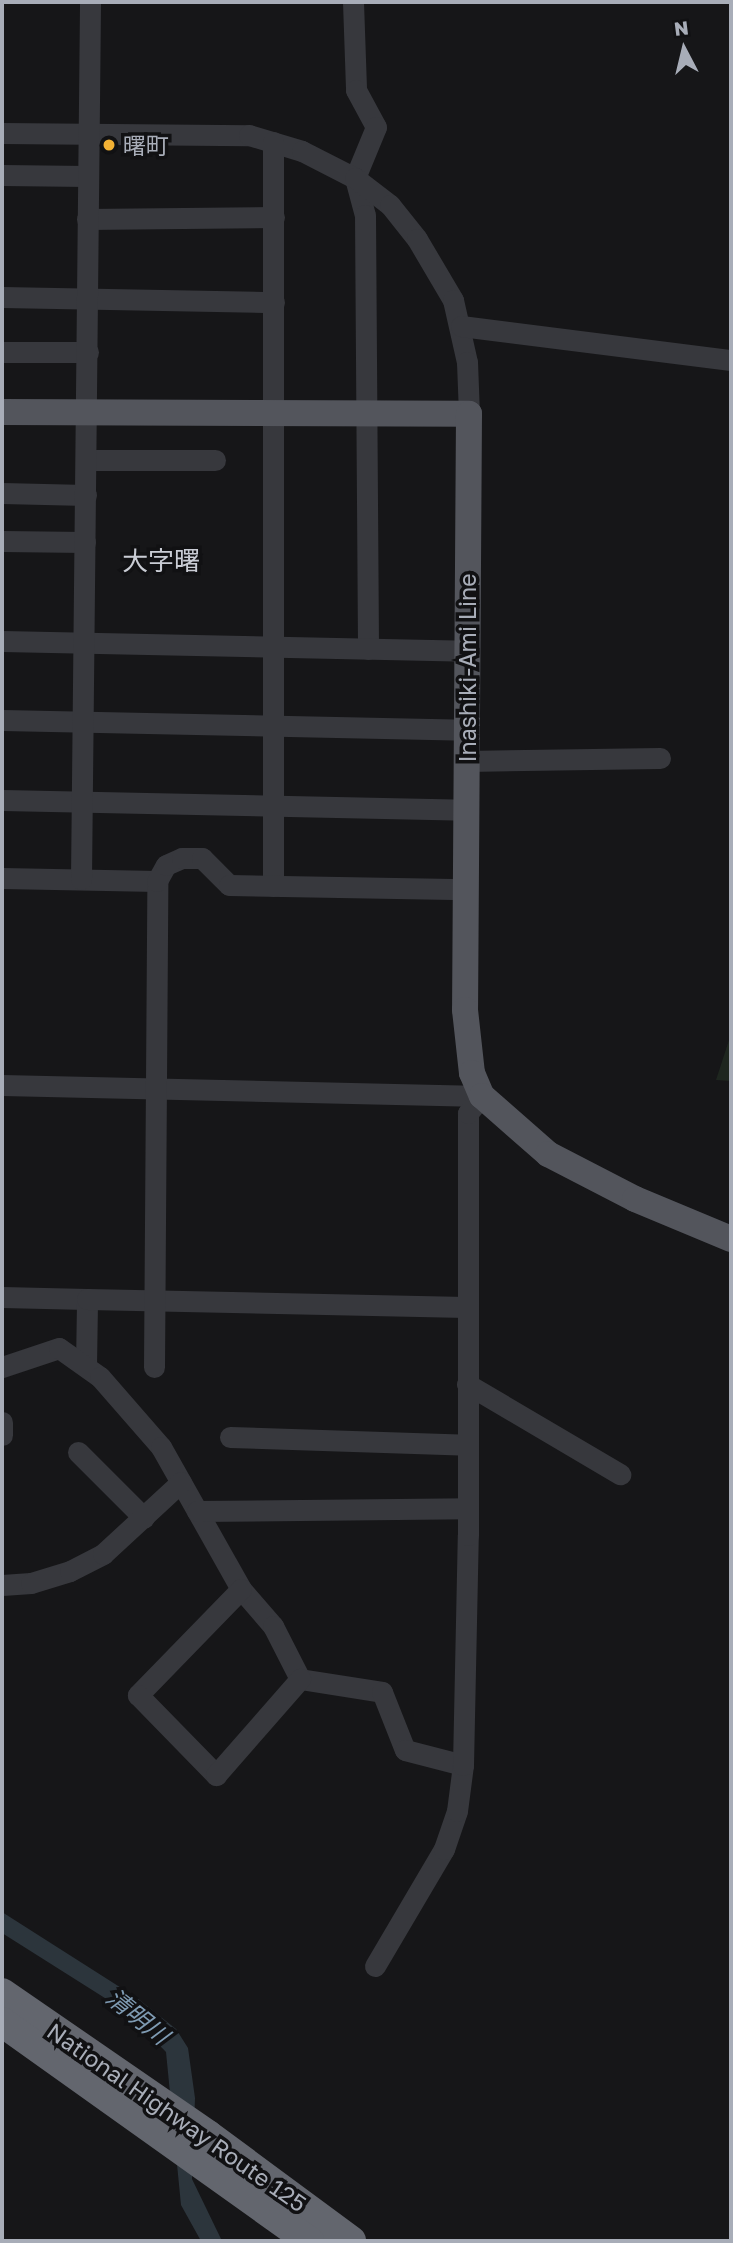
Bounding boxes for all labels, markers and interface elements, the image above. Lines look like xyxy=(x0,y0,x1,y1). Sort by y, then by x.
north arrow xyxy=(649,14,719,84)
text: N xyxy=(673,15,690,40)
place label: 曙町 xyxy=(123,131,169,159)
marker: 曙町 xyxy=(101,137,117,153)
district label: 大字曙 xyxy=(122,545,200,577)
street label: Inashiki-Ami Line xyxy=(453,573,481,763)
water label: 清明川 xyxy=(101,1982,175,2050)
street label: National Highway Route 125 xyxy=(42,2017,312,2217)

